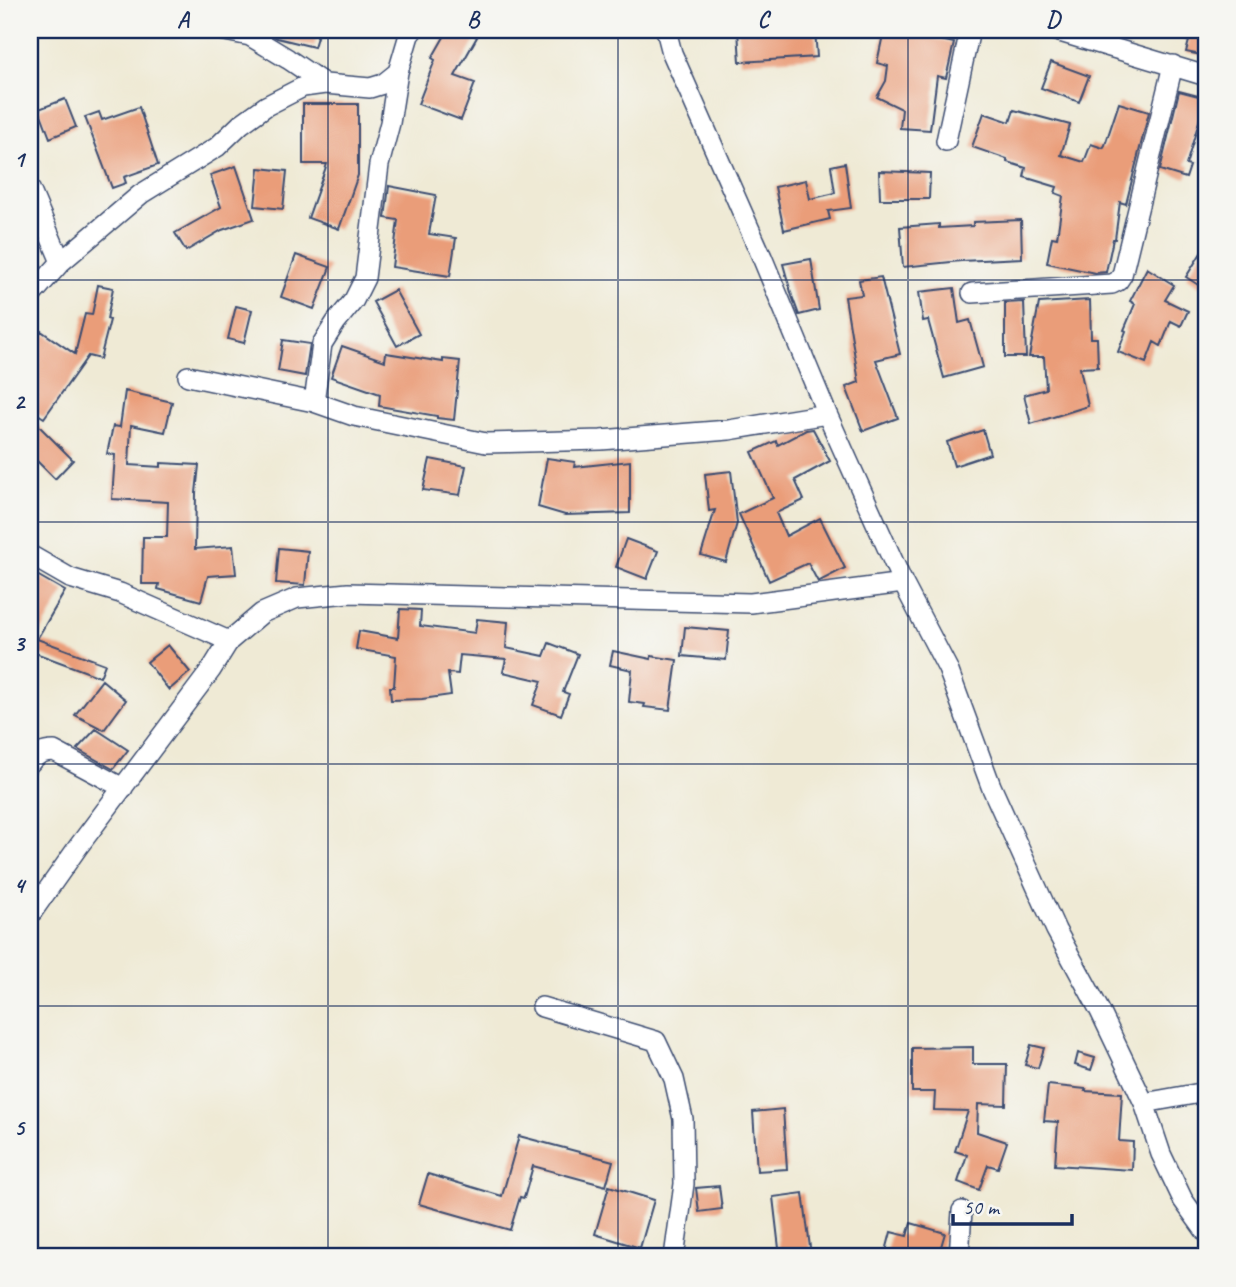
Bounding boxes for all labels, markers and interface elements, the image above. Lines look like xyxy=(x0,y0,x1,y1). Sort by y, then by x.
text: A xyxy=(177,5,191,34)
text: B xyxy=(467,5,481,34)
text: C xyxy=(758,5,772,34)
text: D xyxy=(1046,5,1062,34)
text: 1 xyxy=(14,145,27,174)
text: 2 xyxy=(14,387,27,416)
text: 3 xyxy=(14,629,27,658)
text: 4 xyxy=(14,871,27,900)
text: 5 xyxy=(14,1113,26,1142)
scale bar xyxy=(953,1182,1072,1226)
text: 50 m xyxy=(963,1194,1001,1220)

